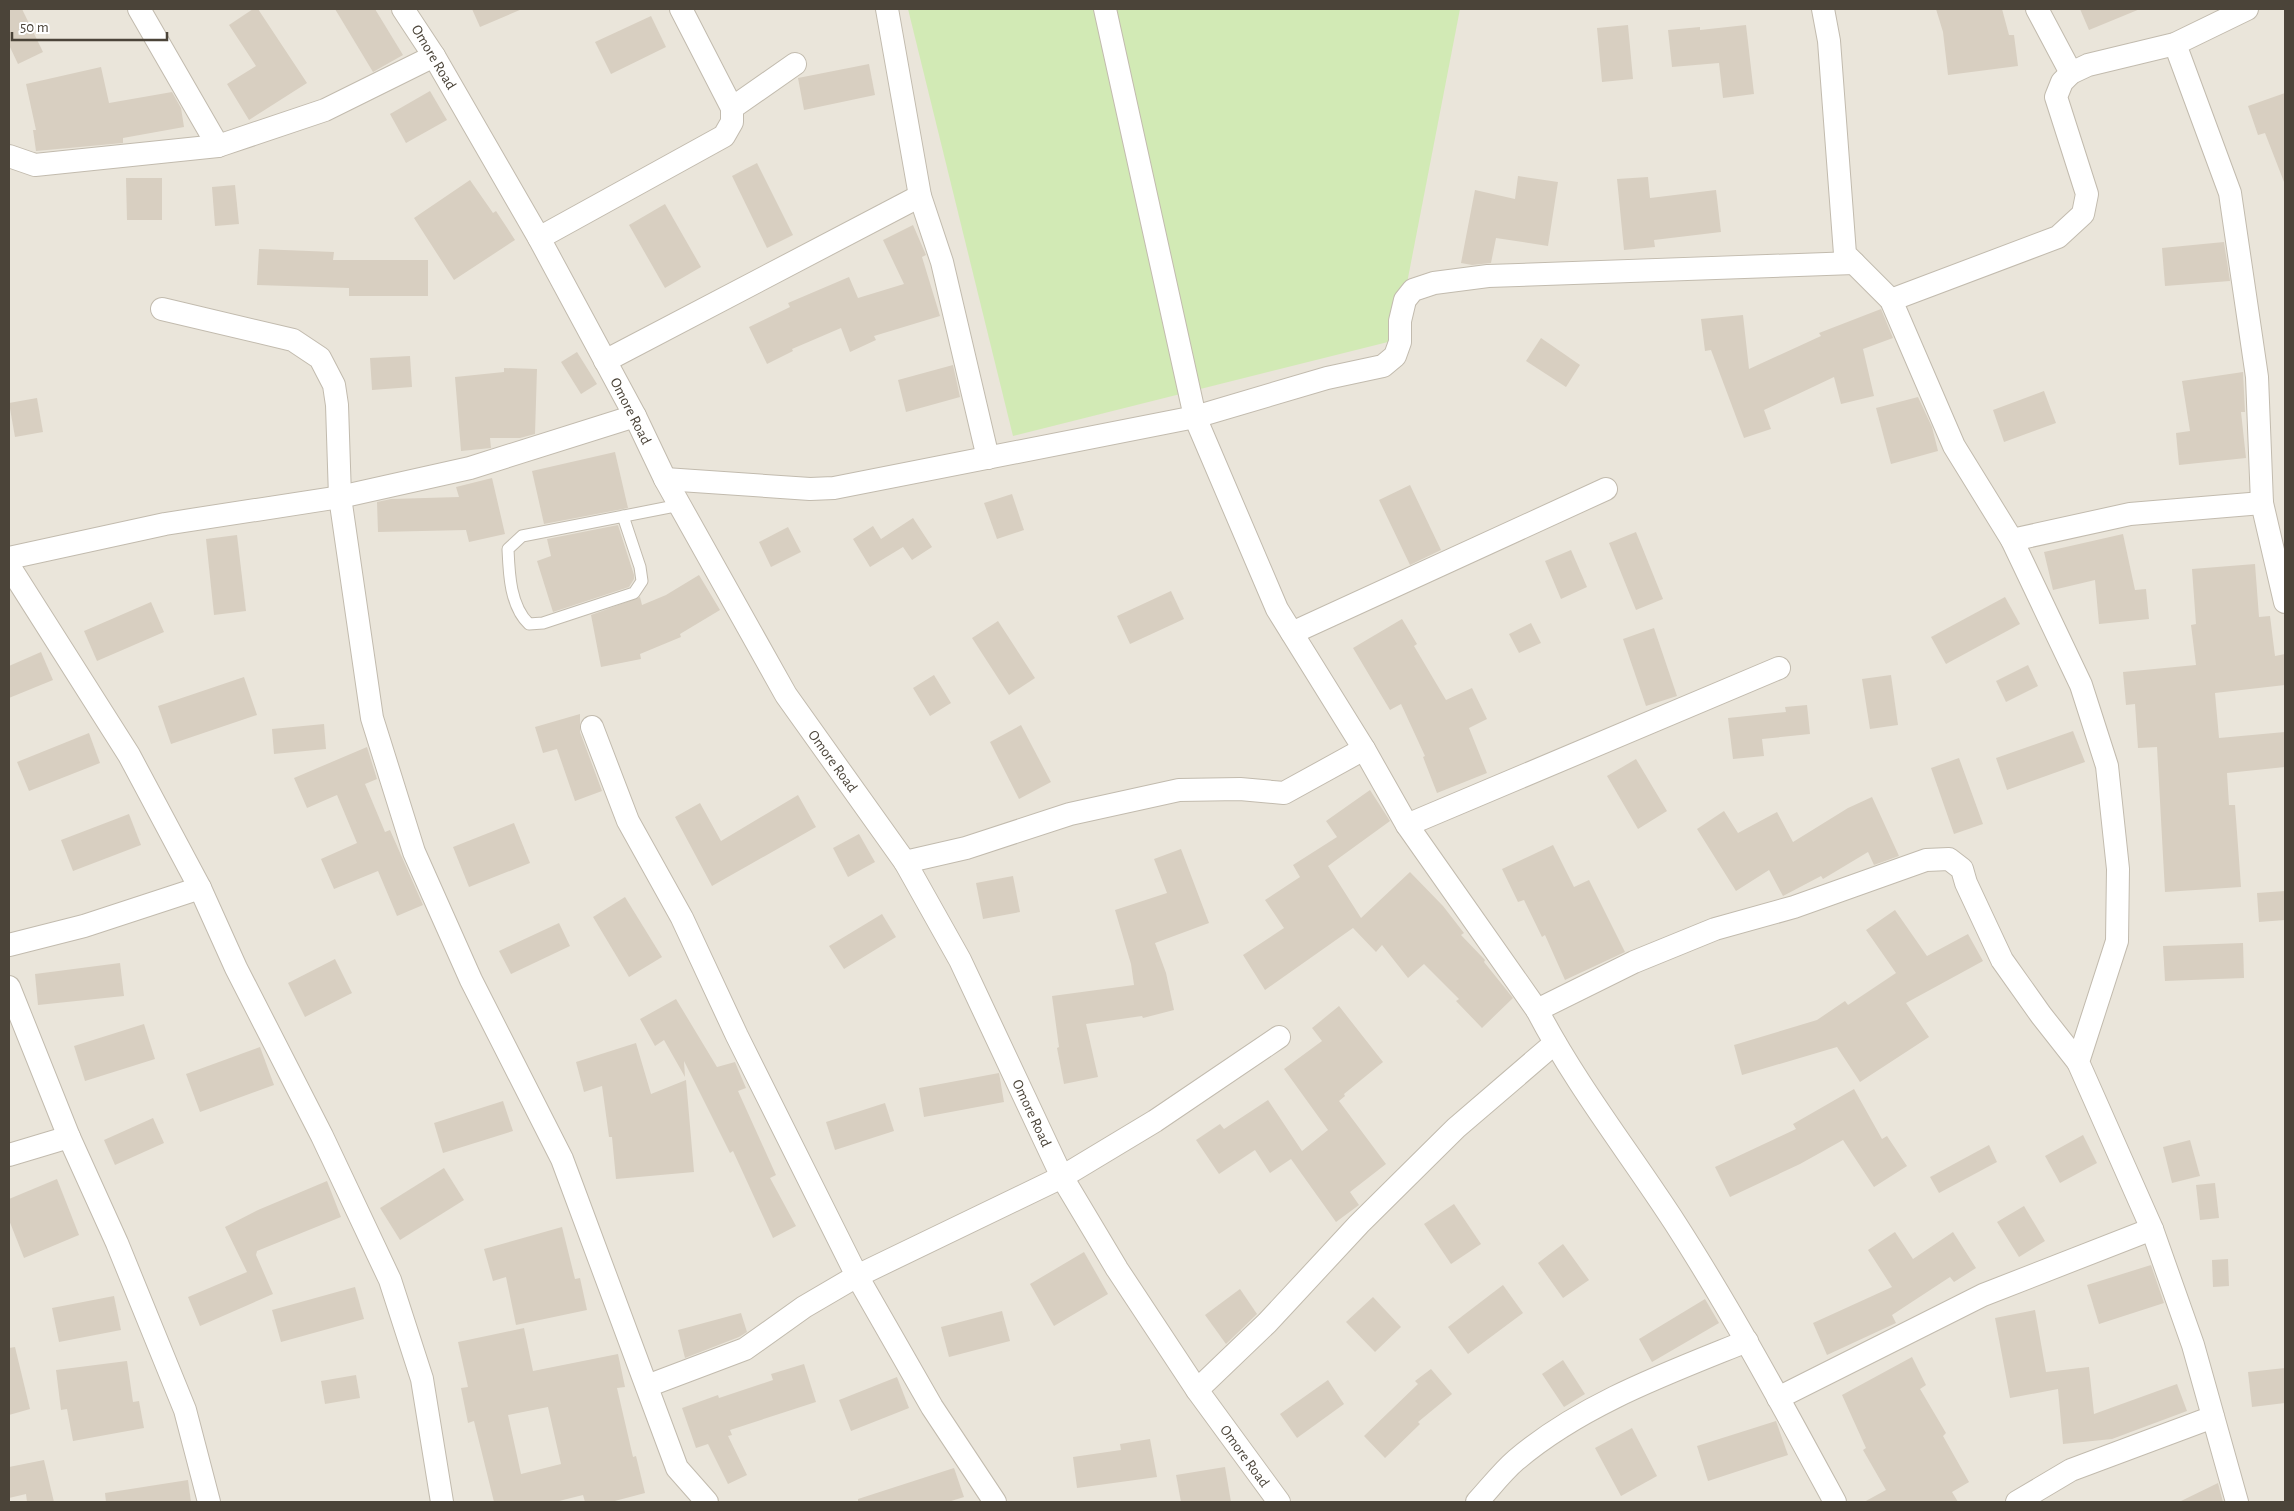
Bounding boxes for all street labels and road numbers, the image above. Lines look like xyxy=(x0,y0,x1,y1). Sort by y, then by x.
street label: Omore Road xyxy=(408,22,459,93)
street label: Omore Road xyxy=(607,375,654,447)
street label: Omore Road xyxy=(805,727,860,795)
street label: Omore Road xyxy=(1009,1077,1054,1150)
street label: Omore Road xyxy=(1217,1422,1272,1490)

